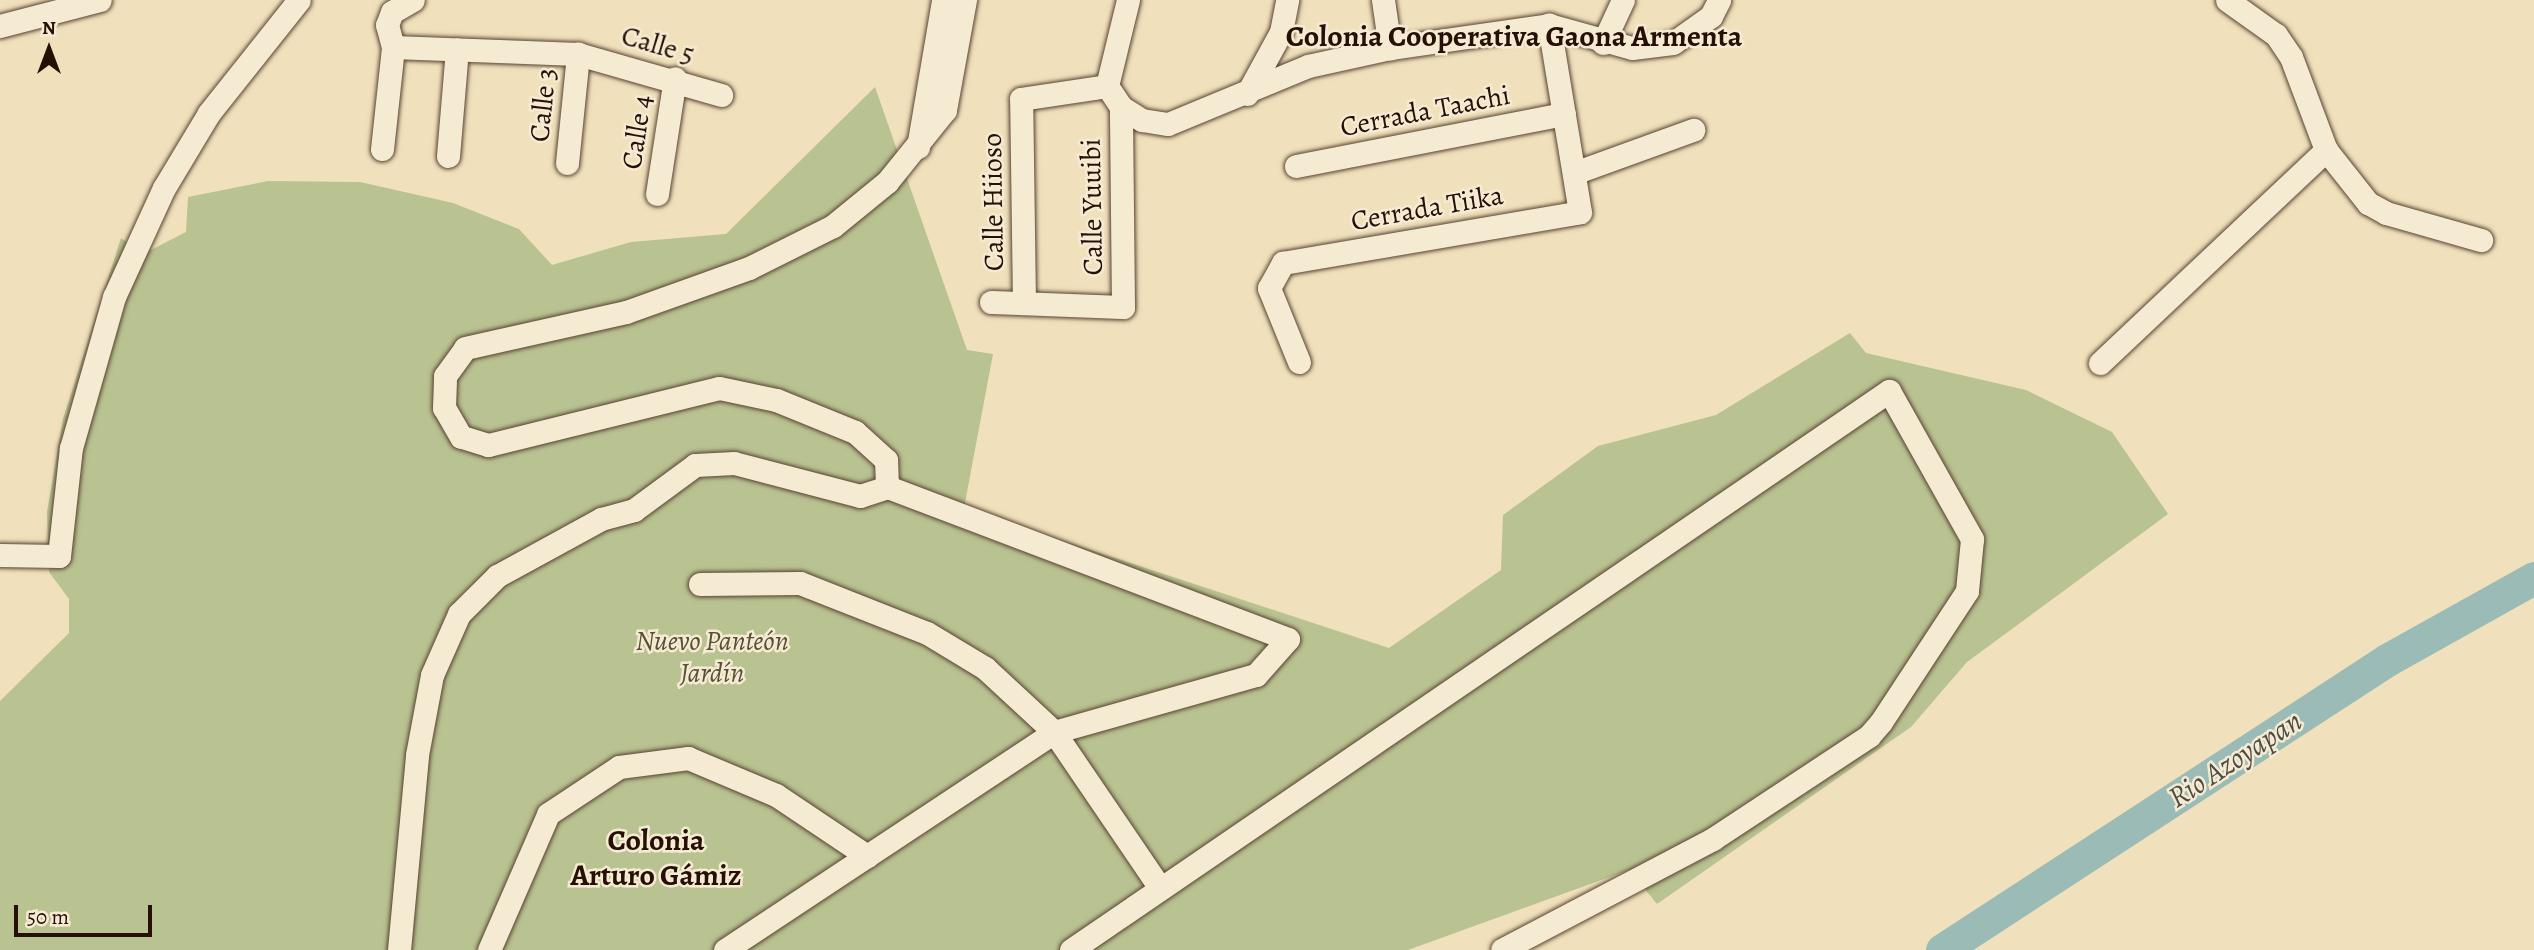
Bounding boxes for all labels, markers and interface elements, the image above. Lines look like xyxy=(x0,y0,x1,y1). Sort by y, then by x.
north arrow xyxy=(14,14,84,84)
text: N xyxy=(42,15,56,41)
district label: Colonia Cooperativa Gaona Armenta xyxy=(1286,18,1742,54)
street label: Calle 5 xyxy=(618,19,698,71)
street label: Calle 3 xyxy=(522,66,564,144)
street label: Cerrada Taachi xyxy=(1337,78,1513,144)
street label: Calle 4 xyxy=(615,92,659,172)
street label: Calle Hiioso xyxy=(975,133,1011,271)
street label: Calle Yuuibi xyxy=(1074,138,1110,276)
street label: Cerrada Tiika xyxy=(1348,178,1506,238)
park label: Nuevo Panteón Jardín xyxy=(635,624,789,690)
water label: Rio Azoyapan xyxy=(2162,703,2308,815)
district label: Colonia Arturo Gámiz xyxy=(571,822,741,892)
scale bar xyxy=(18,890,156,934)
text: 50 m xyxy=(27,903,69,931)

